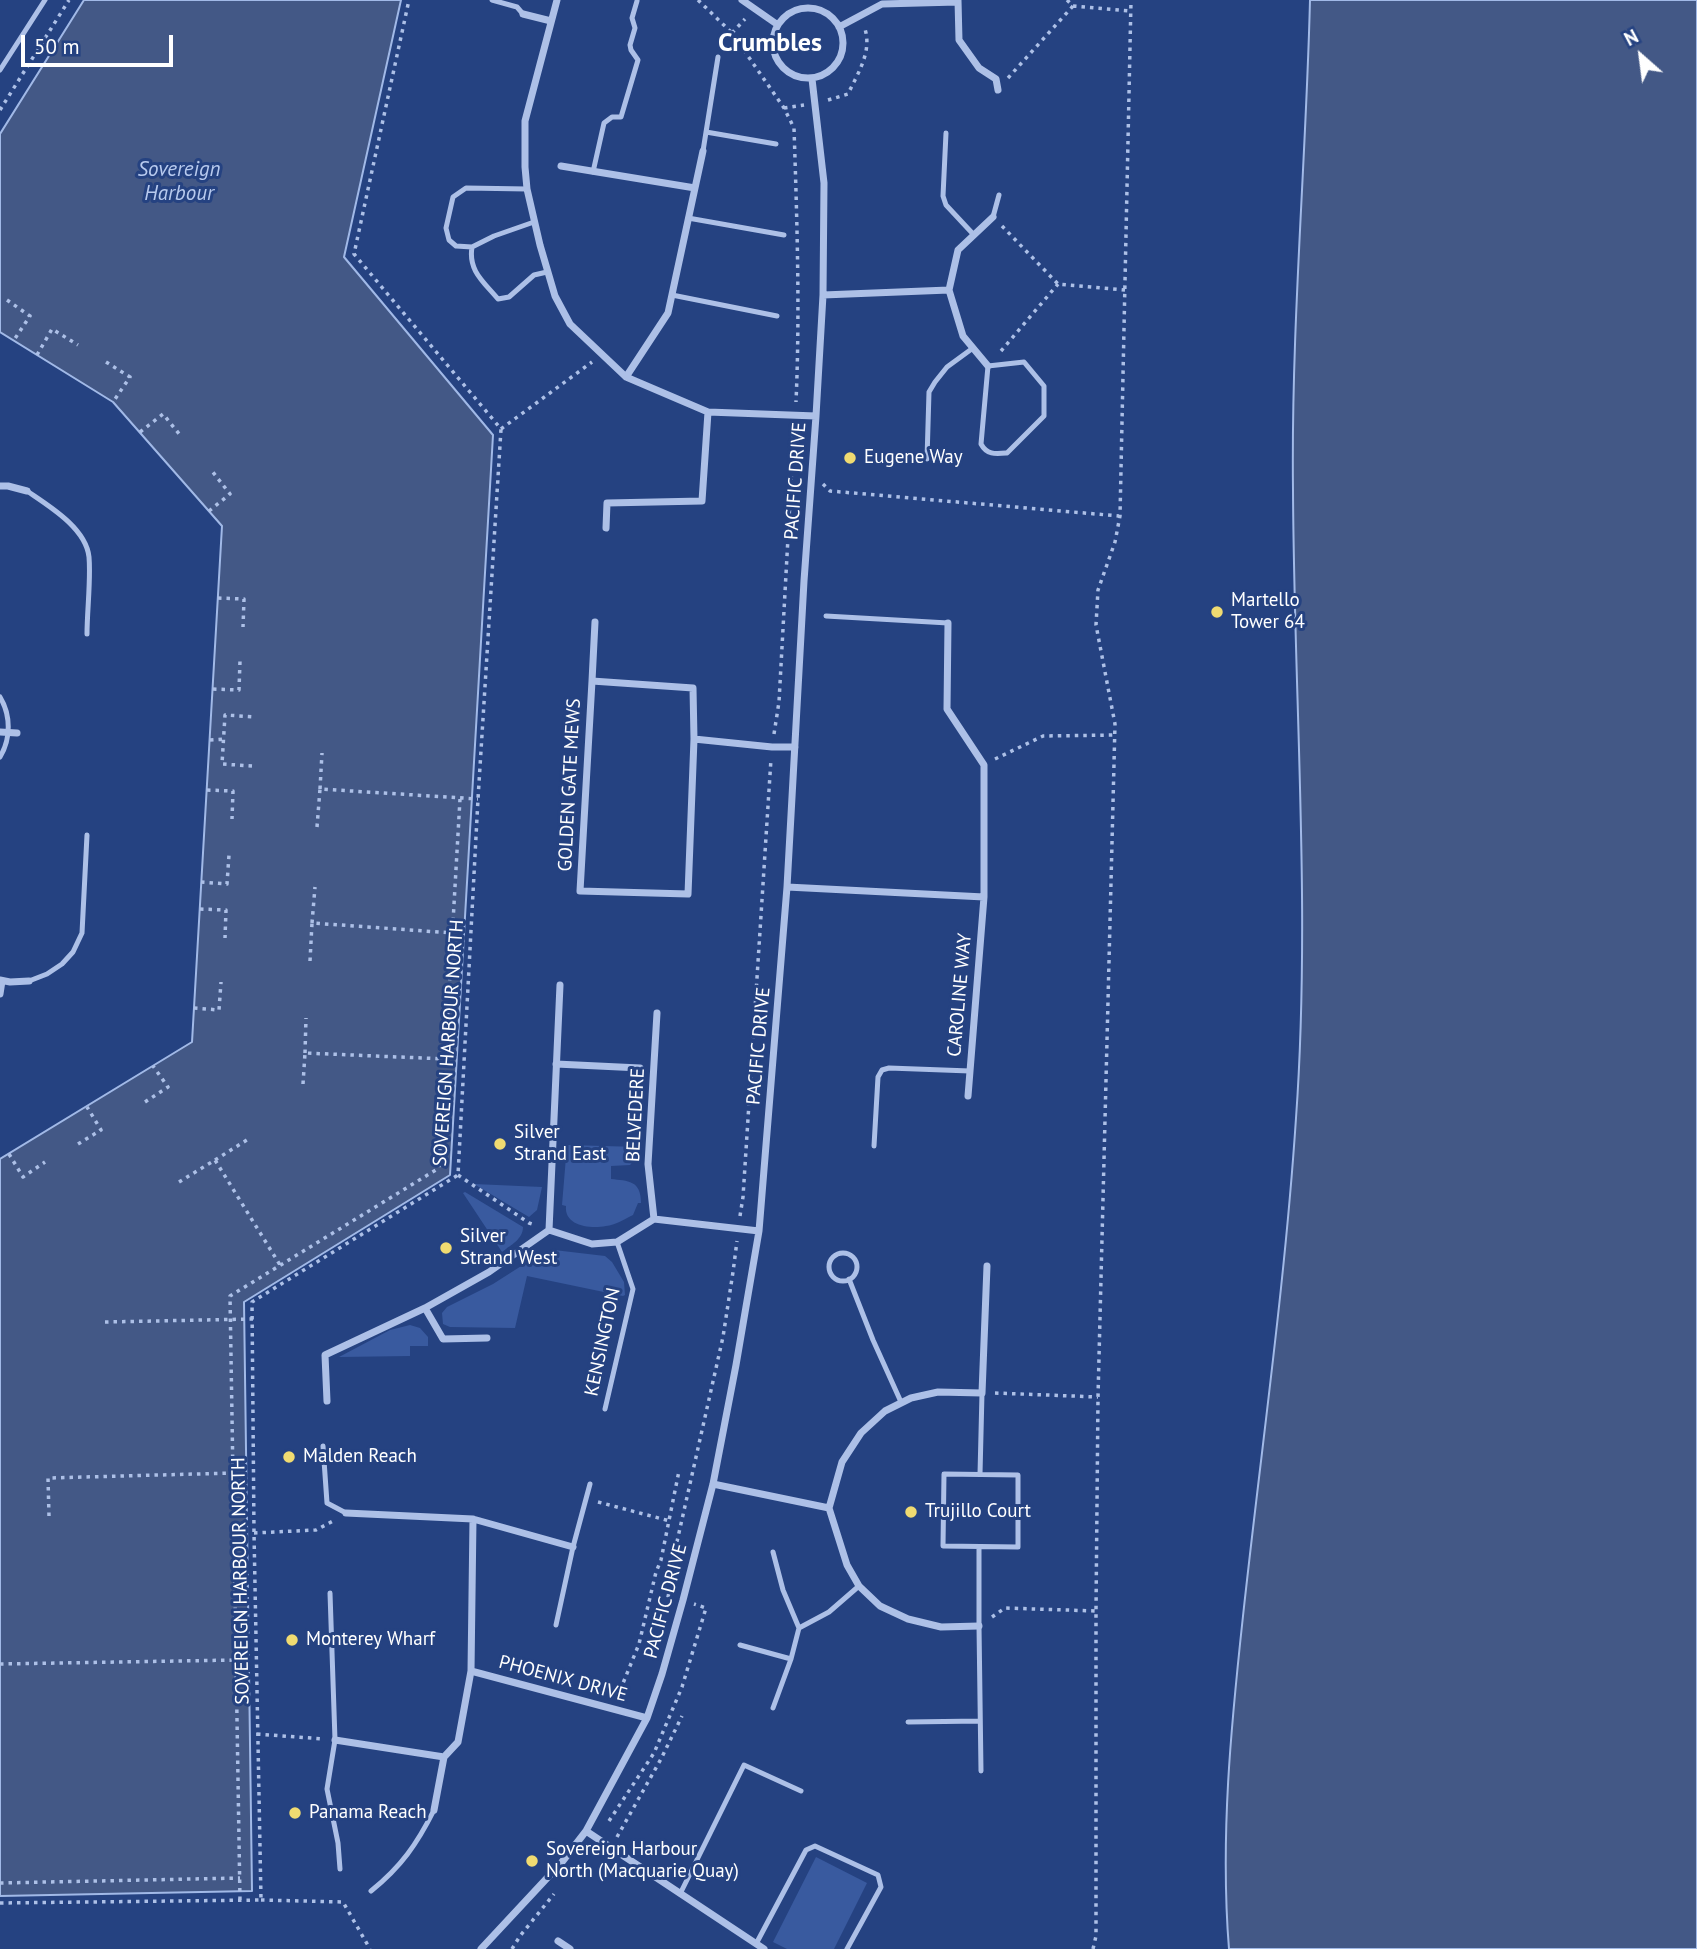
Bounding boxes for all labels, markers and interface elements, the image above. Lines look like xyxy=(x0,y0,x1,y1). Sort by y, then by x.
scale bar xyxy=(24,21,177,65)
north arrow xyxy=(1606,21,1676,91)
text: N xyxy=(1620,24,1642,51)
district label: Crumbles xyxy=(718,28,822,60)
text: 50 m xyxy=(34,33,80,60)
water label: Sovereign Harbour xyxy=(137,157,221,207)
street label: PACIFIC DRIVE xyxy=(781,421,811,541)
place label: Eugene Way xyxy=(864,447,963,469)
marker: Eugene Way xyxy=(842,450,858,466)
place label: Martello Tower 64 xyxy=(1231,590,1305,634)
marker: Martello Tower 64 xyxy=(1209,604,1225,620)
street label: GOLDEN GATE MEWS xyxy=(554,698,586,872)
street label: SOVEREIGN HARBOUR NORTH xyxy=(429,919,469,1167)
street label: CAROLINE WAY xyxy=(943,932,977,1058)
street label: PACIFIC DRIVE xyxy=(743,986,775,1106)
street label: BELVEDERE xyxy=(622,1067,650,1163)
place label: Silver Strand East xyxy=(514,1122,606,1166)
marker: Silver Strand East xyxy=(492,1136,508,1152)
place label: Silver Strand West xyxy=(460,1226,557,1270)
marker: Silver Strand West xyxy=(438,1240,454,1256)
street label: KENSINGTON xyxy=(580,1286,626,1398)
place label: Malden Reach xyxy=(303,1446,417,1468)
marker: Malden Reach xyxy=(281,1449,297,1465)
street label: SOVEREIGN HARBOUR NORTH xyxy=(227,1457,255,1705)
place label: Trujillo Court xyxy=(925,1501,1031,1523)
marker: Trujillo Court xyxy=(903,1504,919,1520)
street label: PACIFIC DRIVE xyxy=(640,1541,692,1661)
place label: Monterey Wharf xyxy=(306,1629,435,1651)
marker: Monterey Wharf xyxy=(284,1632,300,1648)
street label: PHOENIX DRIVE xyxy=(496,1651,630,1707)
place label: Panama Reach xyxy=(309,1802,427,1824)
marker: Panama Reach xyxy=(287,1805,303,1821)
place label: Sovereign Harbour North (Macquarie Quay) xyxy=(546,1839,739,1883)
marker: Sovereign Harbour North (Macquarie Quay) xyxy=(524,1853,540,1869)

